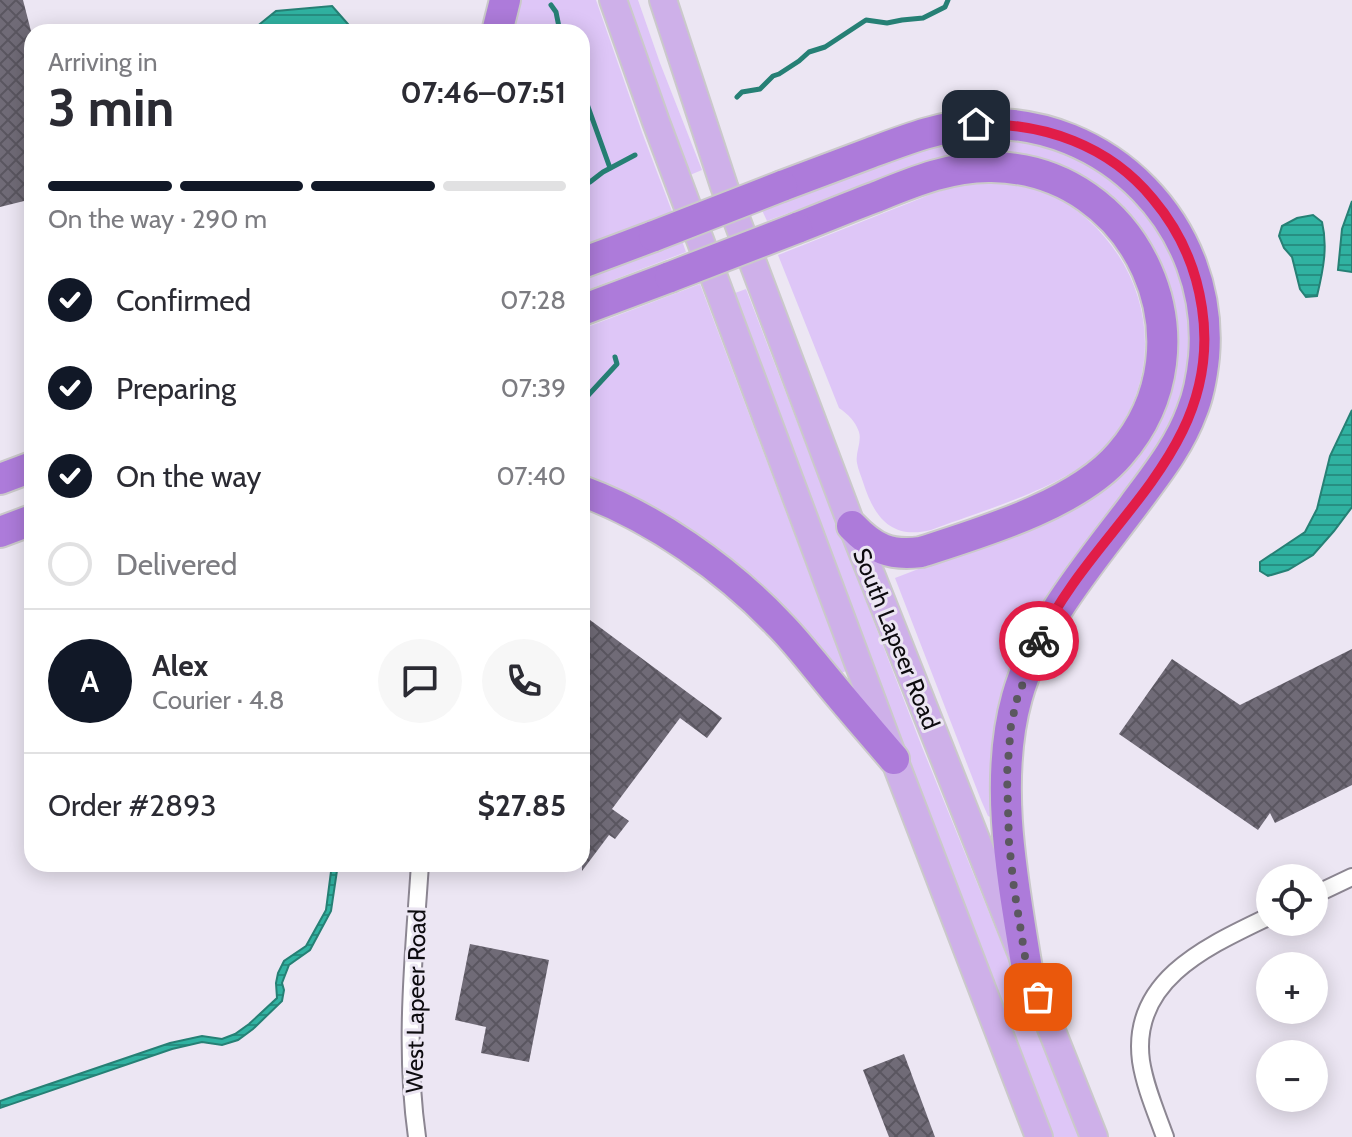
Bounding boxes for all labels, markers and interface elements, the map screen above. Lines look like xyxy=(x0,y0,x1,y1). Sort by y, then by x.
text: Arriving in xyxy=(48,46,158,78)
text: 07:46–07:51 xyxy=(400,74,566,111)
text: 3 min xyxy=(48,76,174,139)
pin xyxy=(942,90,1010,158)
icon: home xyxy=(954,102,998,146)
text: On the way · 290 m xyxy=(48,203,267,235)
icon: check xyxy=(48,278,92,322)
text: Confirmed xyxy=(116,282,251,319)
text: 07:28 xyxy=(500,284,566,316)
icon: check xyxy=(48,366,92,410)
text: Preparing xyxy=(116,370,236,407)
text: 07:39 xyxy=(501,372,566,404)
icon: check xyxy=(48,454,92,498)
text: On the way xyxy=(116,458,261,495)
text: 07:40 xyxy=(496,460,566,492)
street label: South Lapeer Road xyxy=(847,544,946,734)
text: Delivered xyxy=(116,546,237,583)
courier xyxy=(999,601,1079,681)
icon: bike xyxy=(1017,619,1061,663)
button: chat xyxy=(378,639,462,723)
button: phone xyxy=(482,639,566,723)
text: Alex xyxy=(152,647,208,684)
text: A xyxy=(81,663,99,700)
text: Courier · 4.8 xyxy=(152,684,285,716)
text: Order #2893 xyxy=(48,787,217,824)
text: $27.85 xyxy=(478,787,566,824)
map controls xyxy=(1256,864,1328,1112)
button: locate xyxy=(1256,864,1328,936)
street label: West Lapeer Road xyxy=(399,909,432,1093)
button: + xyxy=(1256,952,1328,1024)
pin xyxy=(1004,963,1072,1031)
icon: bag xyxy=(1016,975,1060,1019)
button: − xyxy=(1256,1040,1328,1112)

